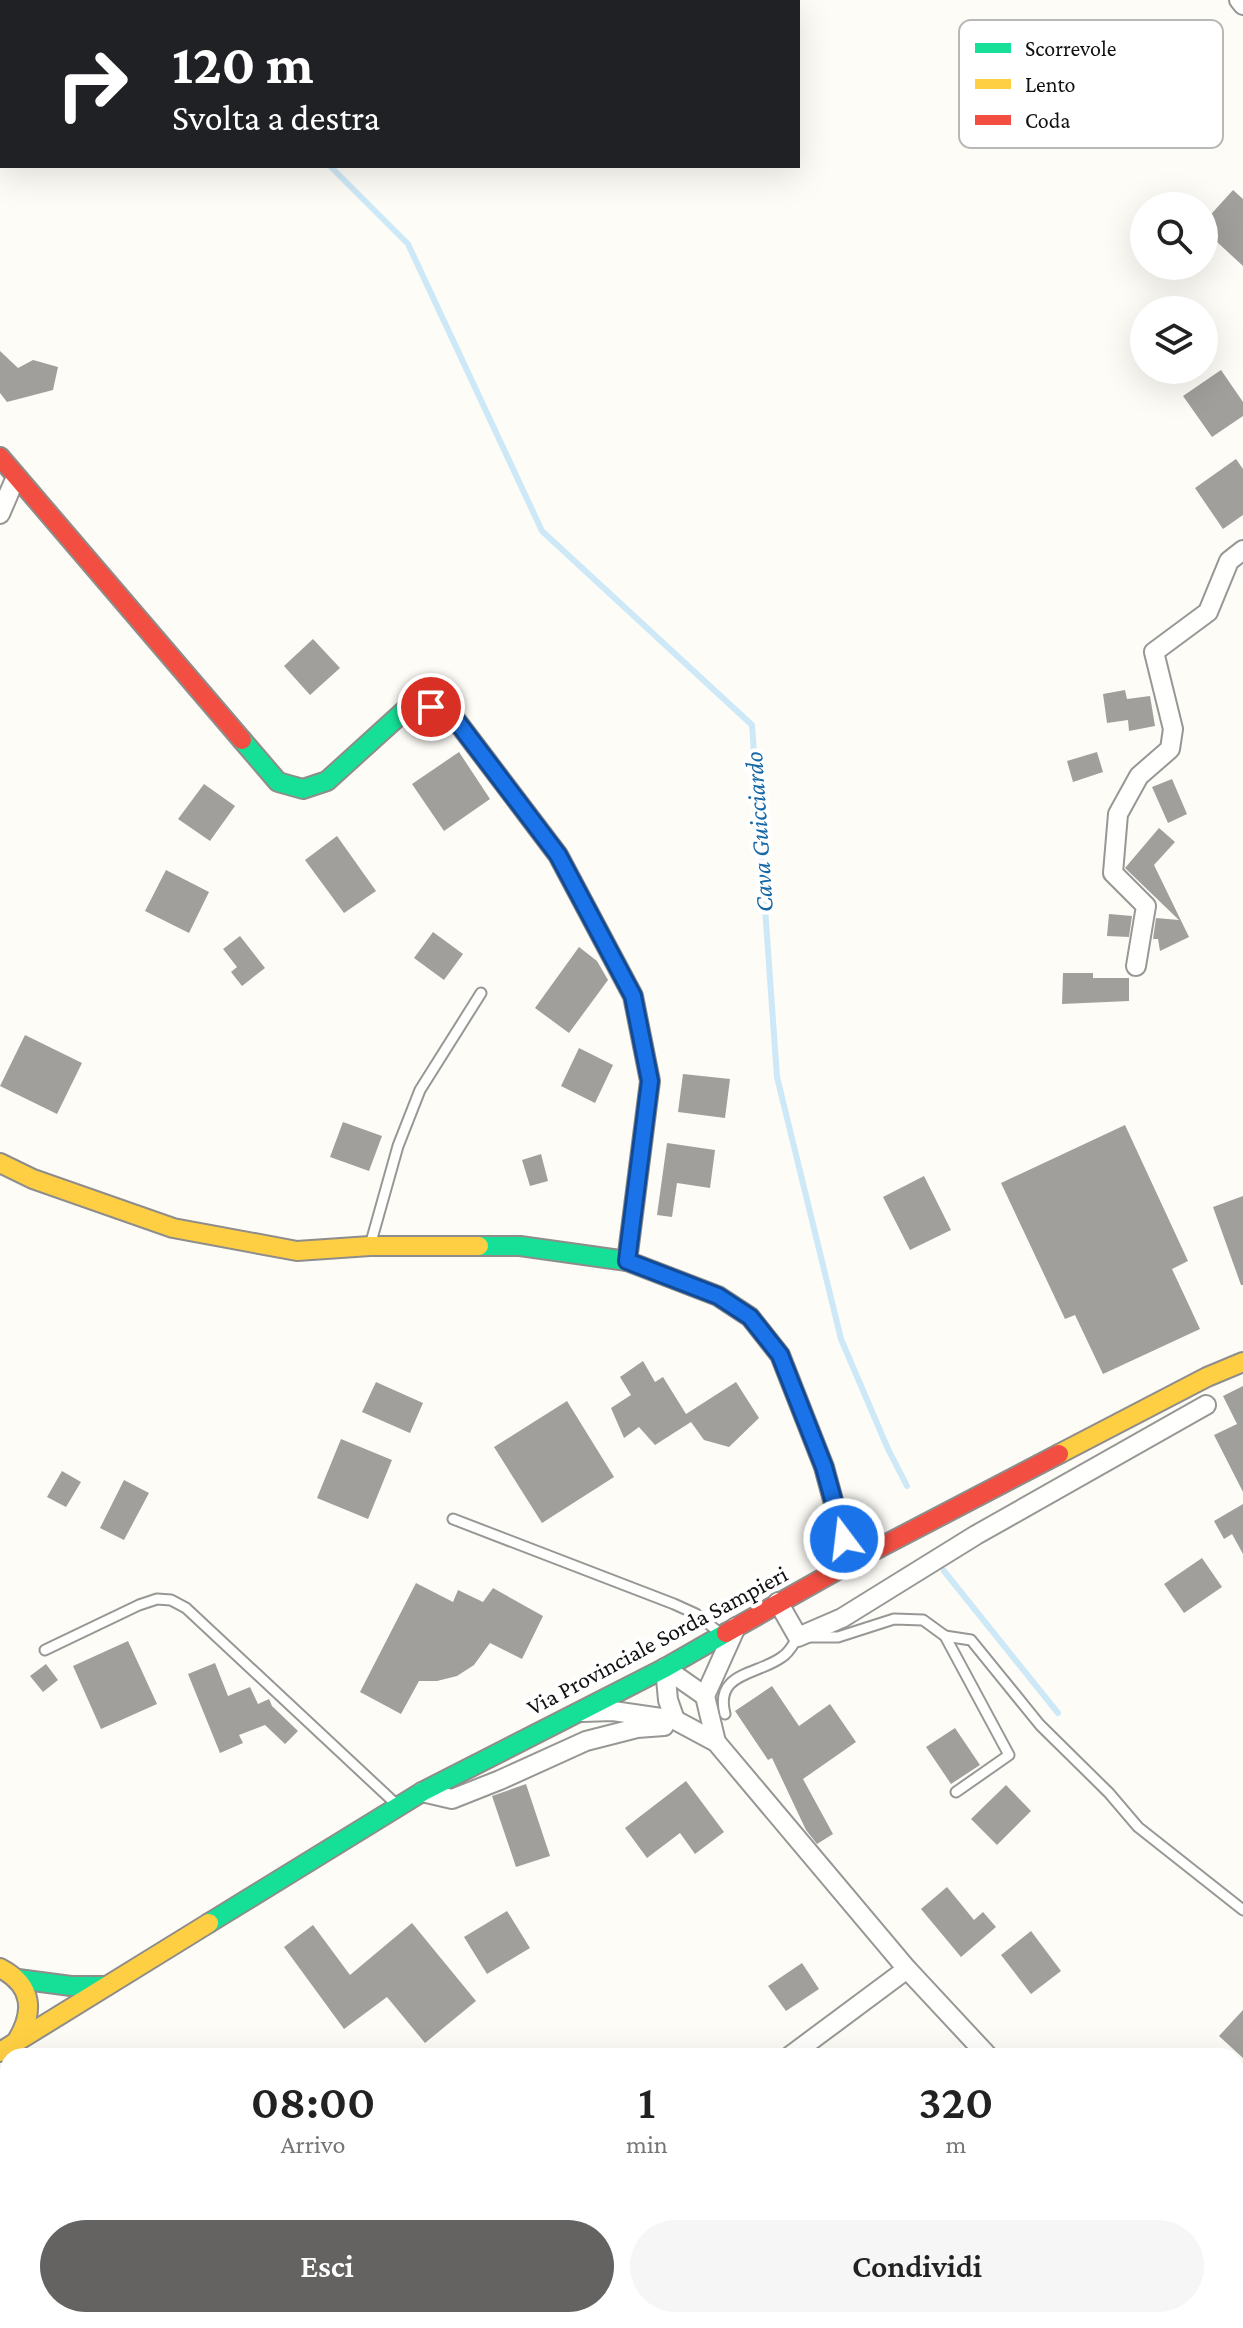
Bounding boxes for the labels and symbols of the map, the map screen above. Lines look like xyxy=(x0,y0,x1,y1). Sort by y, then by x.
legend xyxy=(959,20,1223,148)
text: Scorrevole xyxy=(1025,36,1116,61)
text: Lento xyxy=(1025,72,1076,97)
text: Coda xyxy=(1025,108,1071,133)
pin xyxy=(397,673,465,741)
water label: Cava Guicciardo xyxy=(739,751,779,913)
position arrow xyxy=(802,1497,886,1581)
street label: Via Provinciale Sorda Sampieri xyxy=(522,1560,792,1720)

